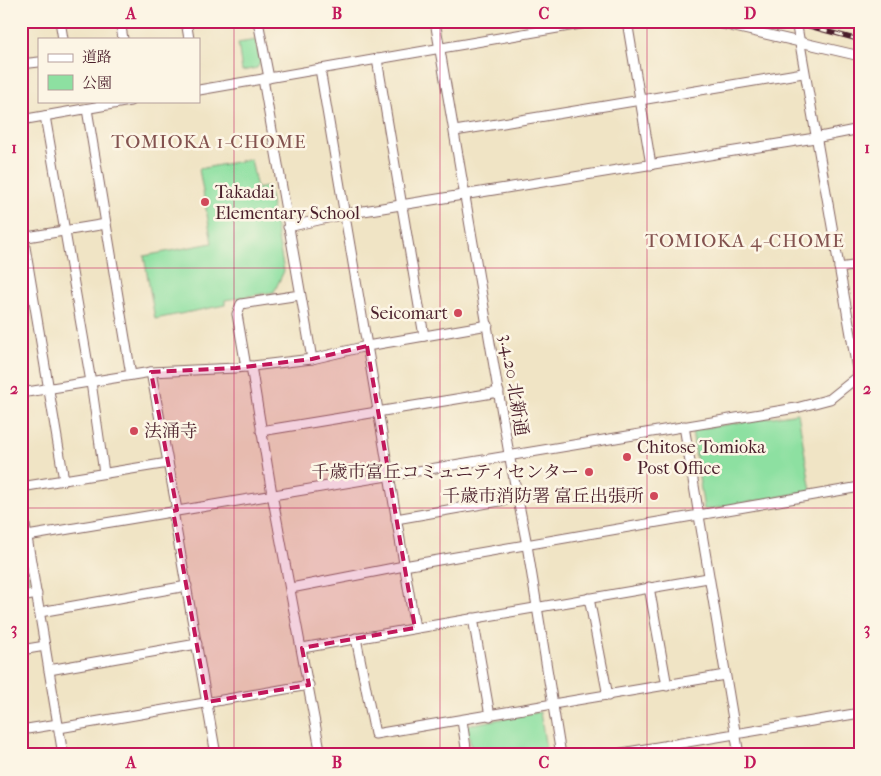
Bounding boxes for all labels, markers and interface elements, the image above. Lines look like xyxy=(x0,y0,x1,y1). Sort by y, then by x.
text: A xyxy=(125,4,137,23)
text: B xyxy=(332,4,342,23)
text: C xyxy=(539,4,550,23)
text: D xyxy=(744,4,756,23)
legend xyxy=(38,38,200,102)
text: 道路 xyxy=(82,48,112,66)
text: 公園 xyxy=(82,74,112,92)
district label: TOMIOKA 1-CHOME xyxy=(111,131,307,153)
text: 1 xyxy=(11,138,17,157)
text: 1 xyxy=(864,138,870,157)
place label: Takadai Elementary School xyxy=(215,182,360,224)
marker: Takadai Elementary School xyxy=(199,196,211,208)
district label: TOMIOKA 4-CHOME xyxy=(645,230,845,252)
place label: Seicomart xyxy=(370,303,449,324)
marker: Seicomart xyxy=(452,307,464,319)
street label: 3.4.20 北新通 xyxy=(495,333,532,438)
text: 2 xyxy=(10,379,18,398)
text: 2 xyxy=(863,379,871,398)
place label: 法涌寺 xyxy=(144,421,198,442)
marker: 法涌寺 xyxy=(128,425,140,437)
place label: Chitose Tomioka Post Office xyxy=(637,437,766,479)
marker: Chitose Tomioka Post Office xyxy=(621,451,633,463)
place label: 千歳市富丘コミュニティセンター xyxy=(312,462,579,483)
marker: 千歳市富丘コミュニティセンター xyxy=(583,466,595,478)
place label: 千歳市消防署 富丘出張所 xyxy=(442,486,644,507)
marker: 千歳市消防署 富丘出張所 xyxy=(648,490,660,502)
text: 3 xyxy=(11,619,17,639)
text: 3 xyxy=(864,619,870,639)
text: A xyxy=(125,753,137,772)
text: B xyxy=(332,753,342,772)
text: C xyxy=(539,753,550,772)
text: D xyxy=(744,753,756,772)

